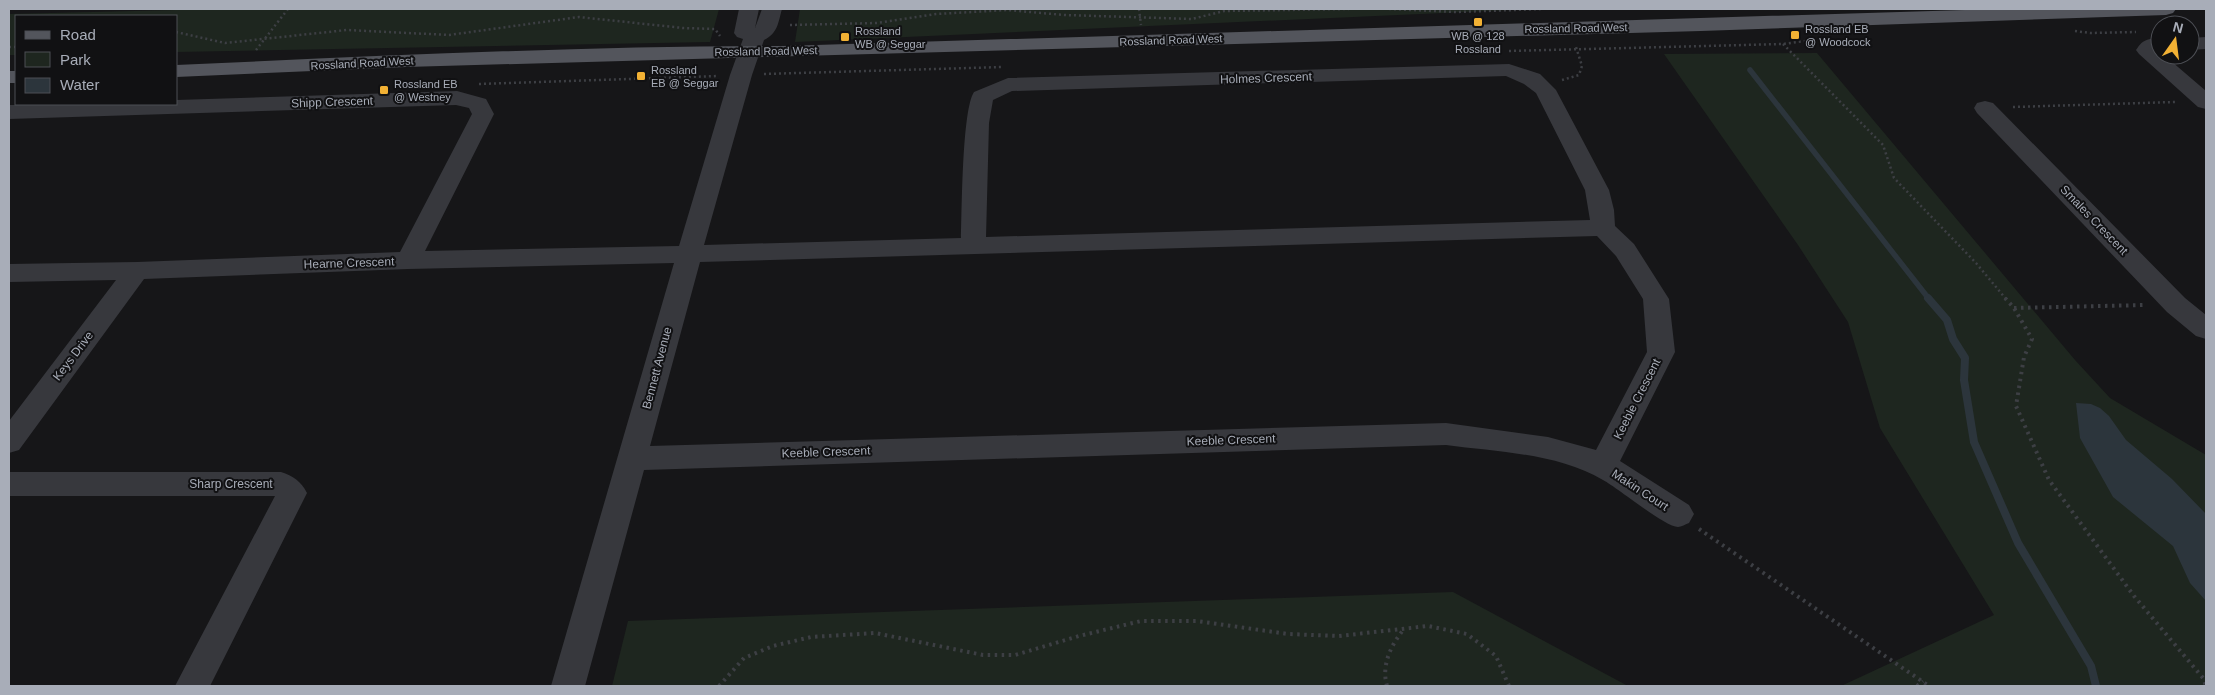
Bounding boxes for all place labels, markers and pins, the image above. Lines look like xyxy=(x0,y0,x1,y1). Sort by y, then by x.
marker: WB @ 128 Rossland xyxy=(1472,16,1484,28)
place label: Rossland EB @ Woodcock xyxy=(1805,23,1871,48)
place label: Rossland WB @ Seggar xyxy=(855,25,926,50)
marker: Rossland EB @ Woodcock xyxy=(1789,29,1801,41)
place label: WB @ 128 Rossland xyxy=(1451,30,1505,55)
marker: Rossland WB @ Seggar xyxy=(839,31,851,43)
place label: Rossland EB @ Seggar xyxy=(651,64,719,89)
marker: Rossland EB @ Seggar xyxy=(635,70,647,82)
place label: Rossland EB @ Westney xyxy=(394,78,458,103)
marker: Rossland EB @ Westney xyxy=(378,84,390,96)

